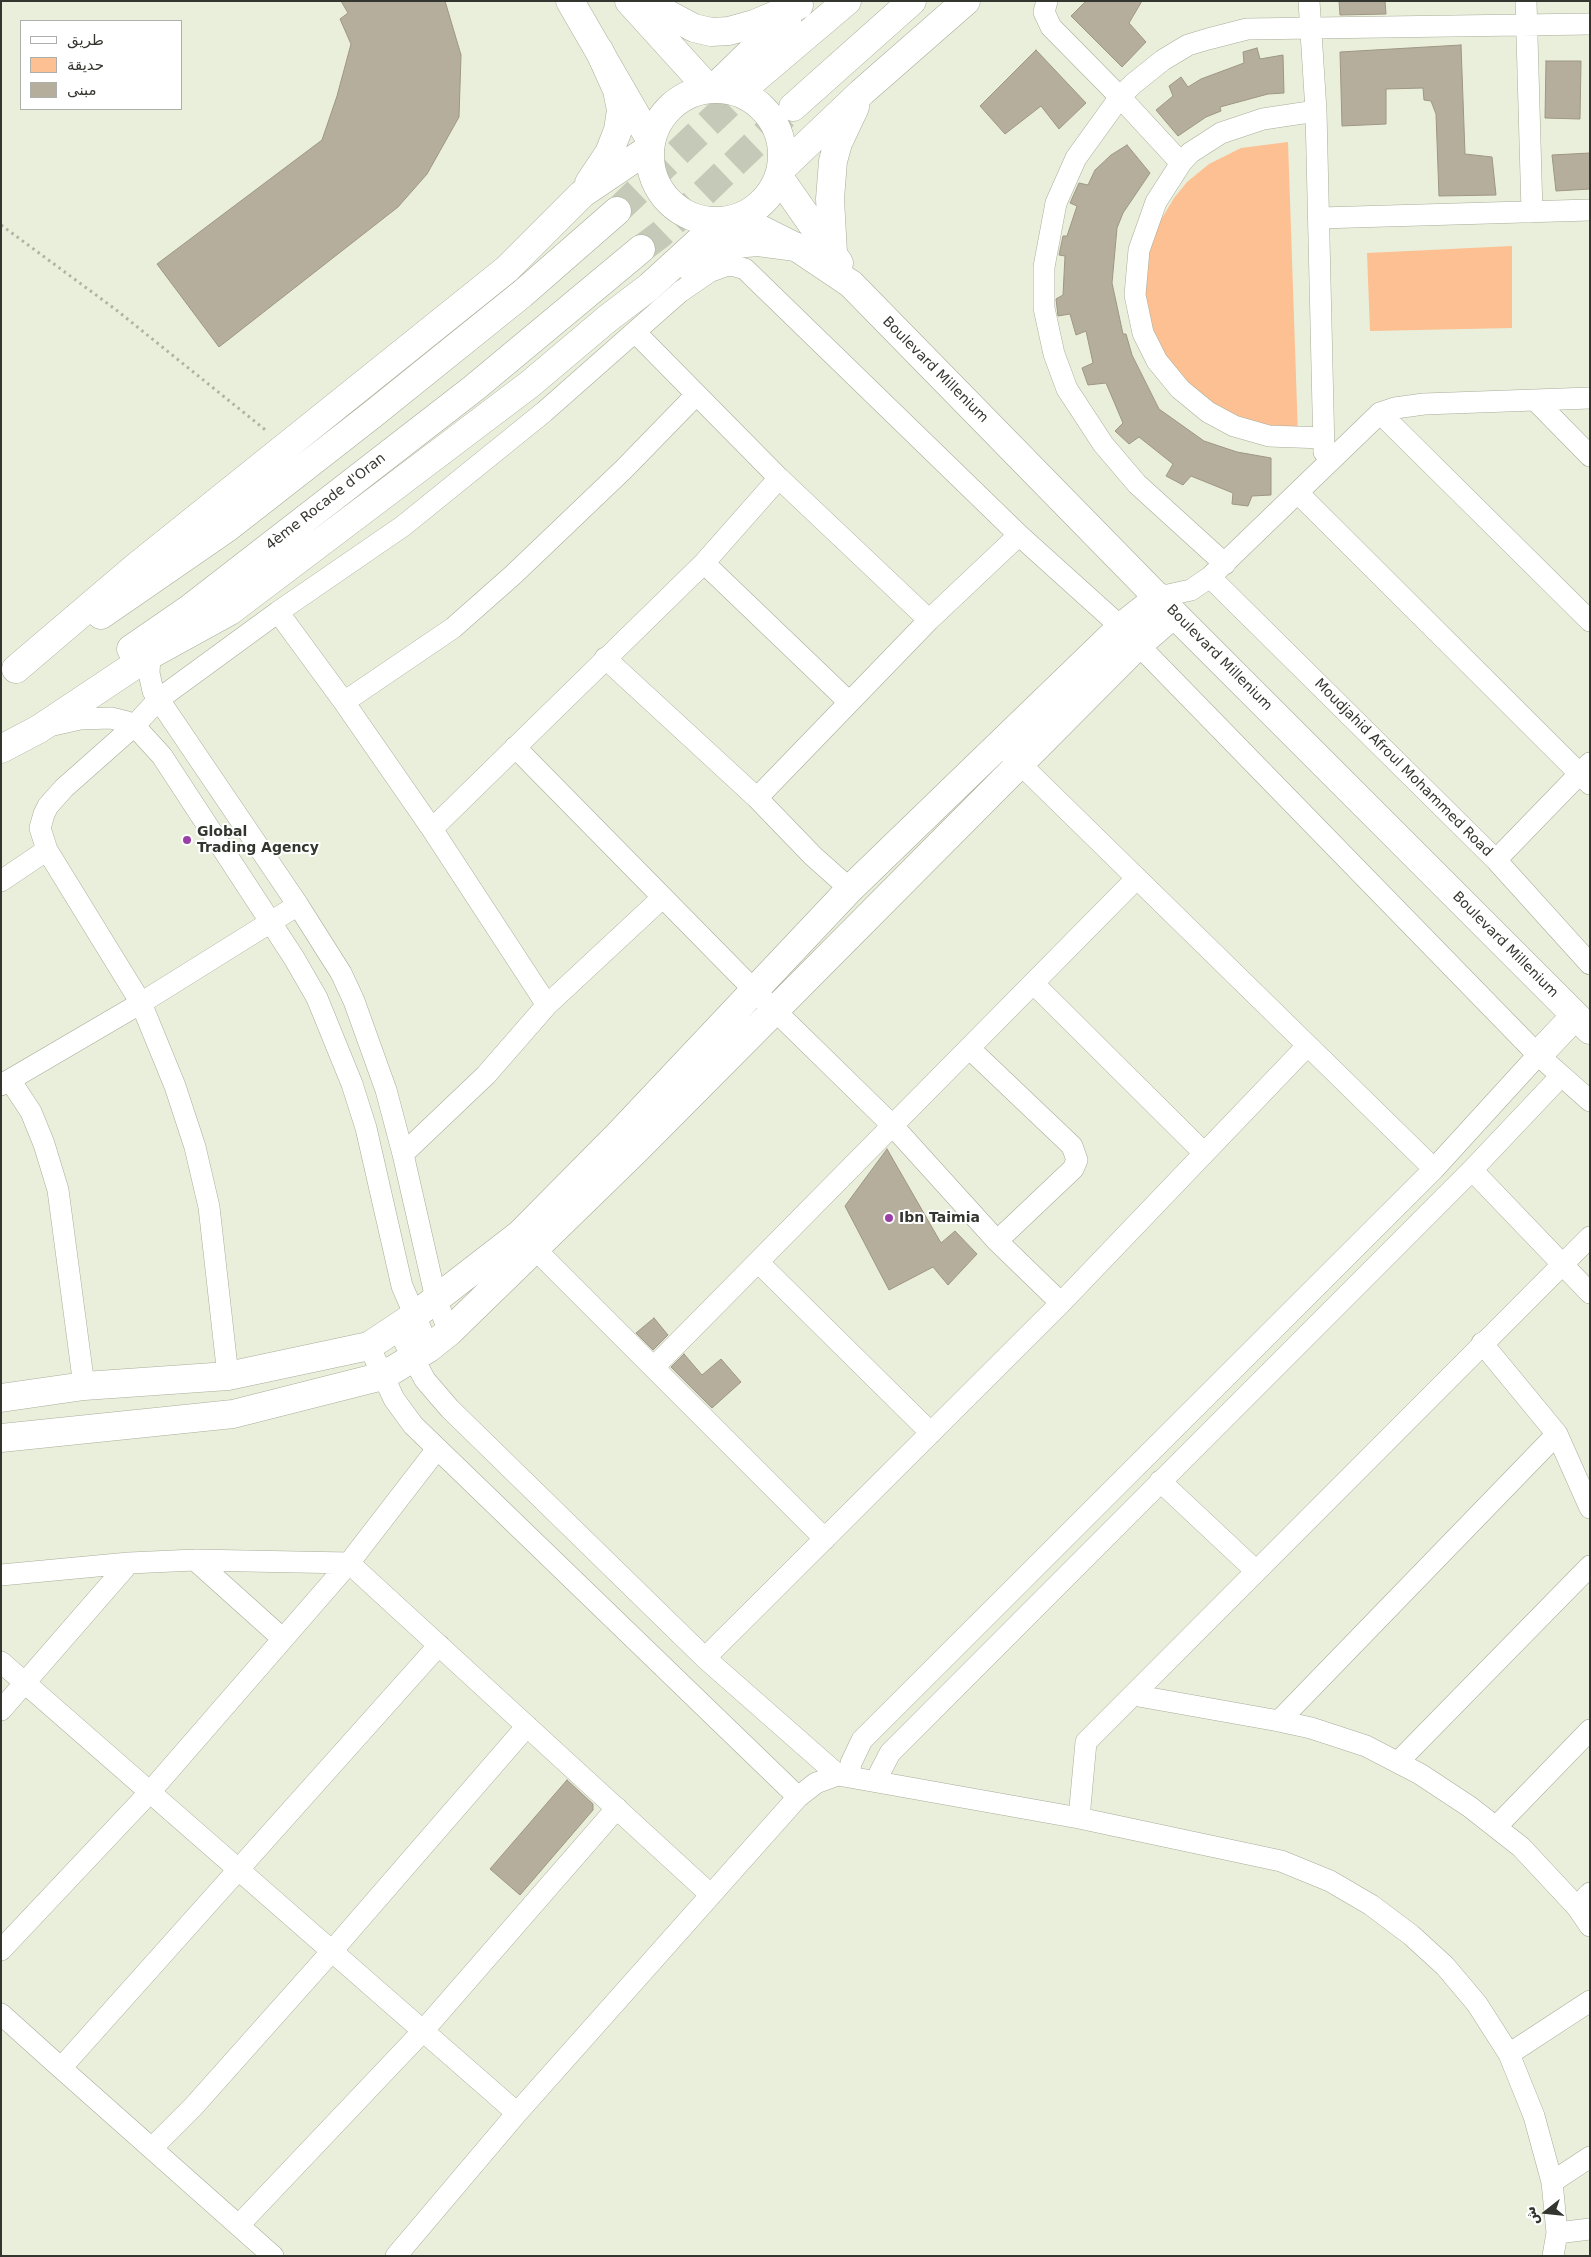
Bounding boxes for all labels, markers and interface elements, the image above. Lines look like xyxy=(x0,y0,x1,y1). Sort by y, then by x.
legend xyxy=(20,20,182,110)
text: طريق xyxy=(67,31,104,49)
text: حديقة xyxy=(67,56,104,74)
text: مبنى xyxy=(67,81,97,99)
street label: Boulevard Millenium xyxy=(879,314,991,426)
street label: 4ème Rocade d'Oran xyxy=(263,450,389,554)
street label: Boulevard Millenium xyxy=(1163,602,1275,714)
street label: Moudjahid Afroul Mohammed Road xyxy=(1311,676,1495,860)
place label: Global Trading Agency xyxy=(197,824,319,856)
marker: Global Trading Agency xyxy=(181,834,193,846)
street label: Boulevard Millenium xyxy=(1449,889,1561,1001)
place label: Ibn Taimia xyxy=(899,1210,980,1226)
marker: Ibn Taimia xyxy=(883,1212,895,1224)
north arrow xyxy=(1521,2187,1571,2237)
text: ش xyxy=(1521,2205,1542,2228)

